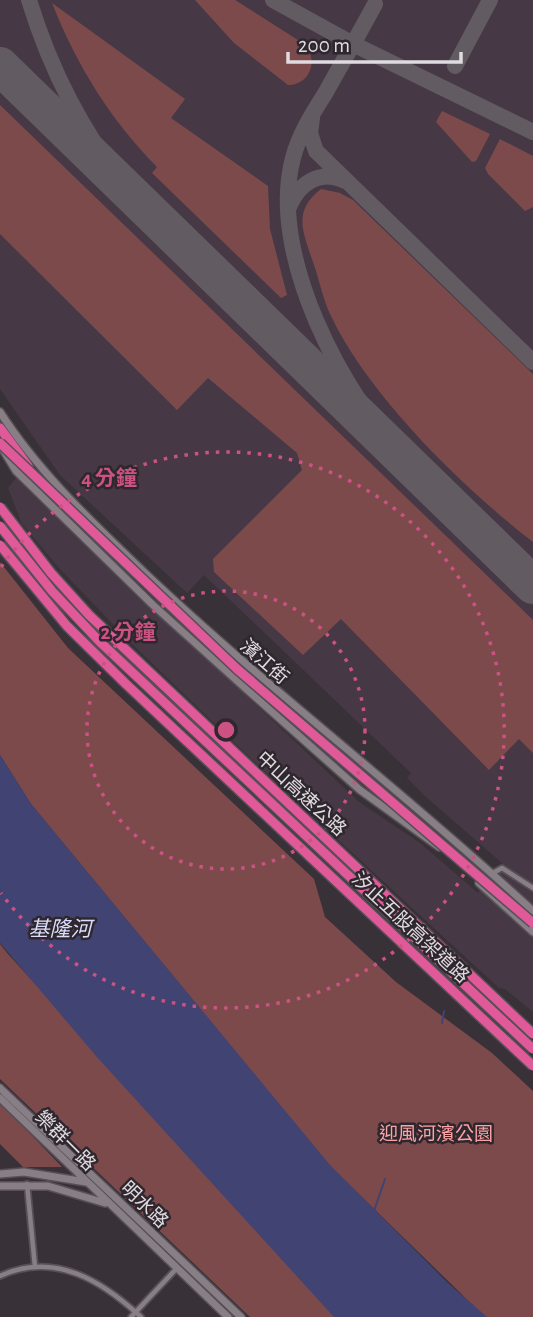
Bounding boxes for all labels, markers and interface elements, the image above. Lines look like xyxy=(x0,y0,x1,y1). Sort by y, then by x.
scale bar xyxy=(288,21,461,65)
text: 200 m xyxy=(298,35,350,56)
text: 4 分鐘 xyxy=(81,467,137,489)
text: 2 分鐘 xyxy=(100,621,156,643)
street label: 濱江街 xyxy=(236,636,292,688)
centre of rings xyxy=(214,718,238,742)
street label: 中山高速公路 xyxy=(253,747,351,840)
street label: 汐止五股高架道路 xyxy=(348,868,473,987)
water label: 基隆河 xyxy=(29,918,95,940)
street label: 樂群一路 xyxy=(31,1106,100,1175)
park label: 迎風河濱公園 xyxy=(379,1124,493,1144)
street label: 明水路 xyxy=(117,1178,172,1232)

